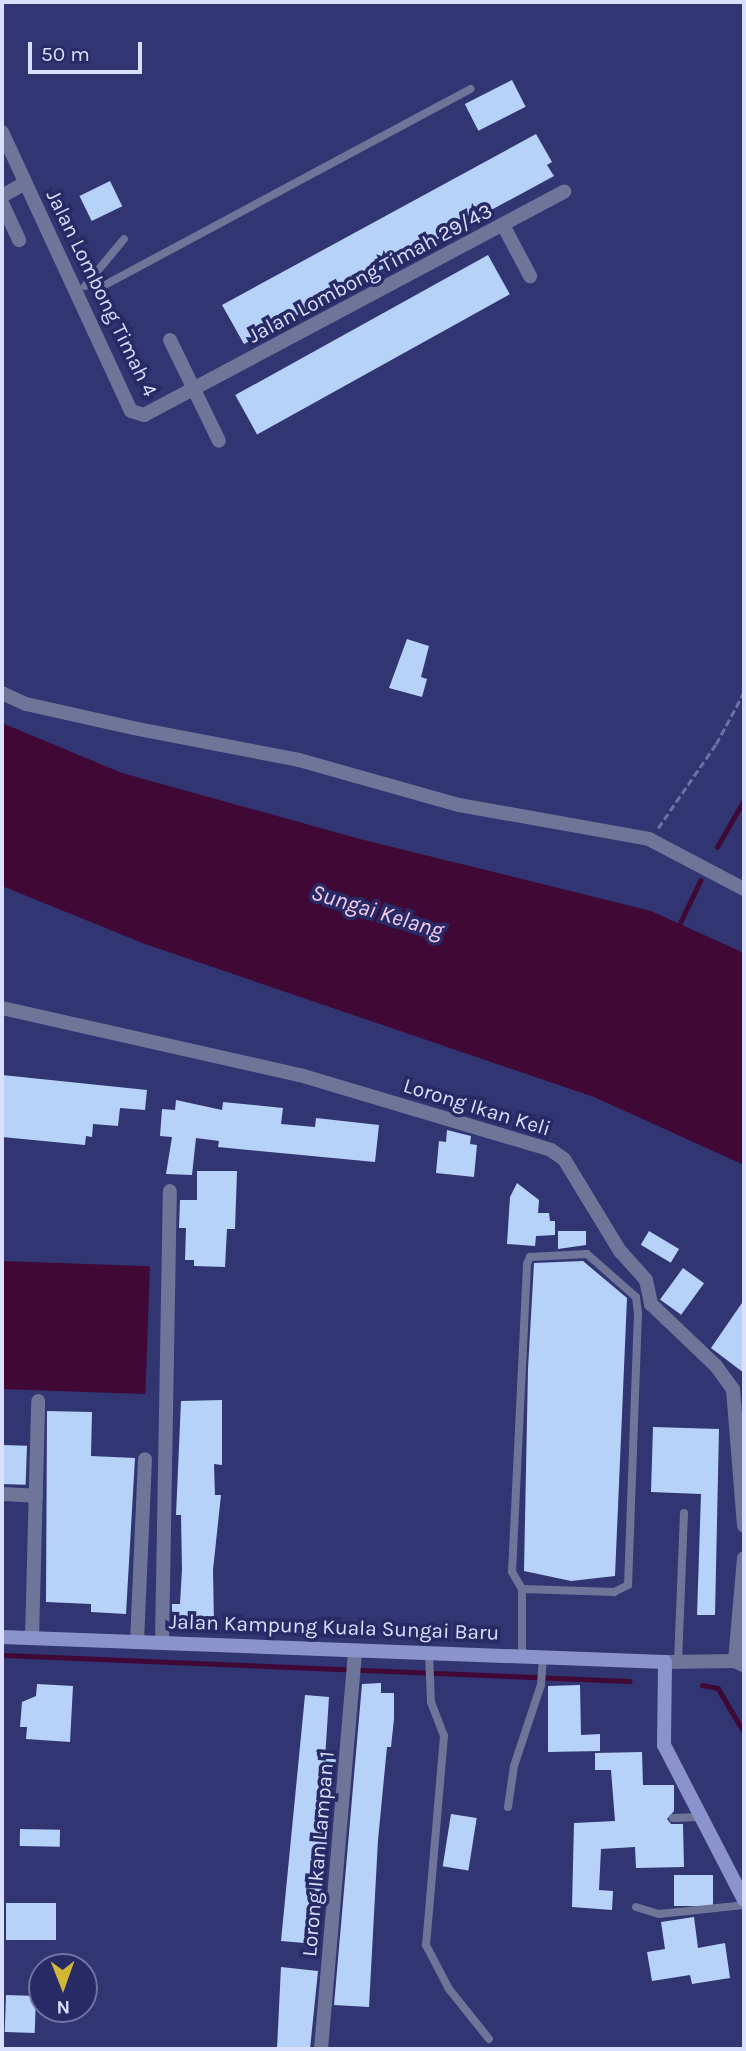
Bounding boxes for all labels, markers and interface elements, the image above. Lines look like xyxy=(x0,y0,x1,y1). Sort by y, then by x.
scale bar xyxy=(32,28,145,72)
text: 50 m xyxy=(41,42,90,66)
street label: Jalan Lombong Timah 4 xyxy=(41,186,163,400)
street label: Jalan Lombong Timah 29/43 xyxy=(244,198,496,348)
water label: Sungai Kelang xyxy=(308,879,446,945)
street label: Lorong Ikan Keli xyxy=(400,1073,554,1141)
street label: Jalan Kampung Kuala Sungai Baru xyxy=(168,1609,500,1645)
street label: Lorong Ikan Lampan 1 xyxy=(296,1750,340,1958)
north arrow xyxy=(28,1953,98,2023)
text: N xyxy=(56,1996,70,2018)

